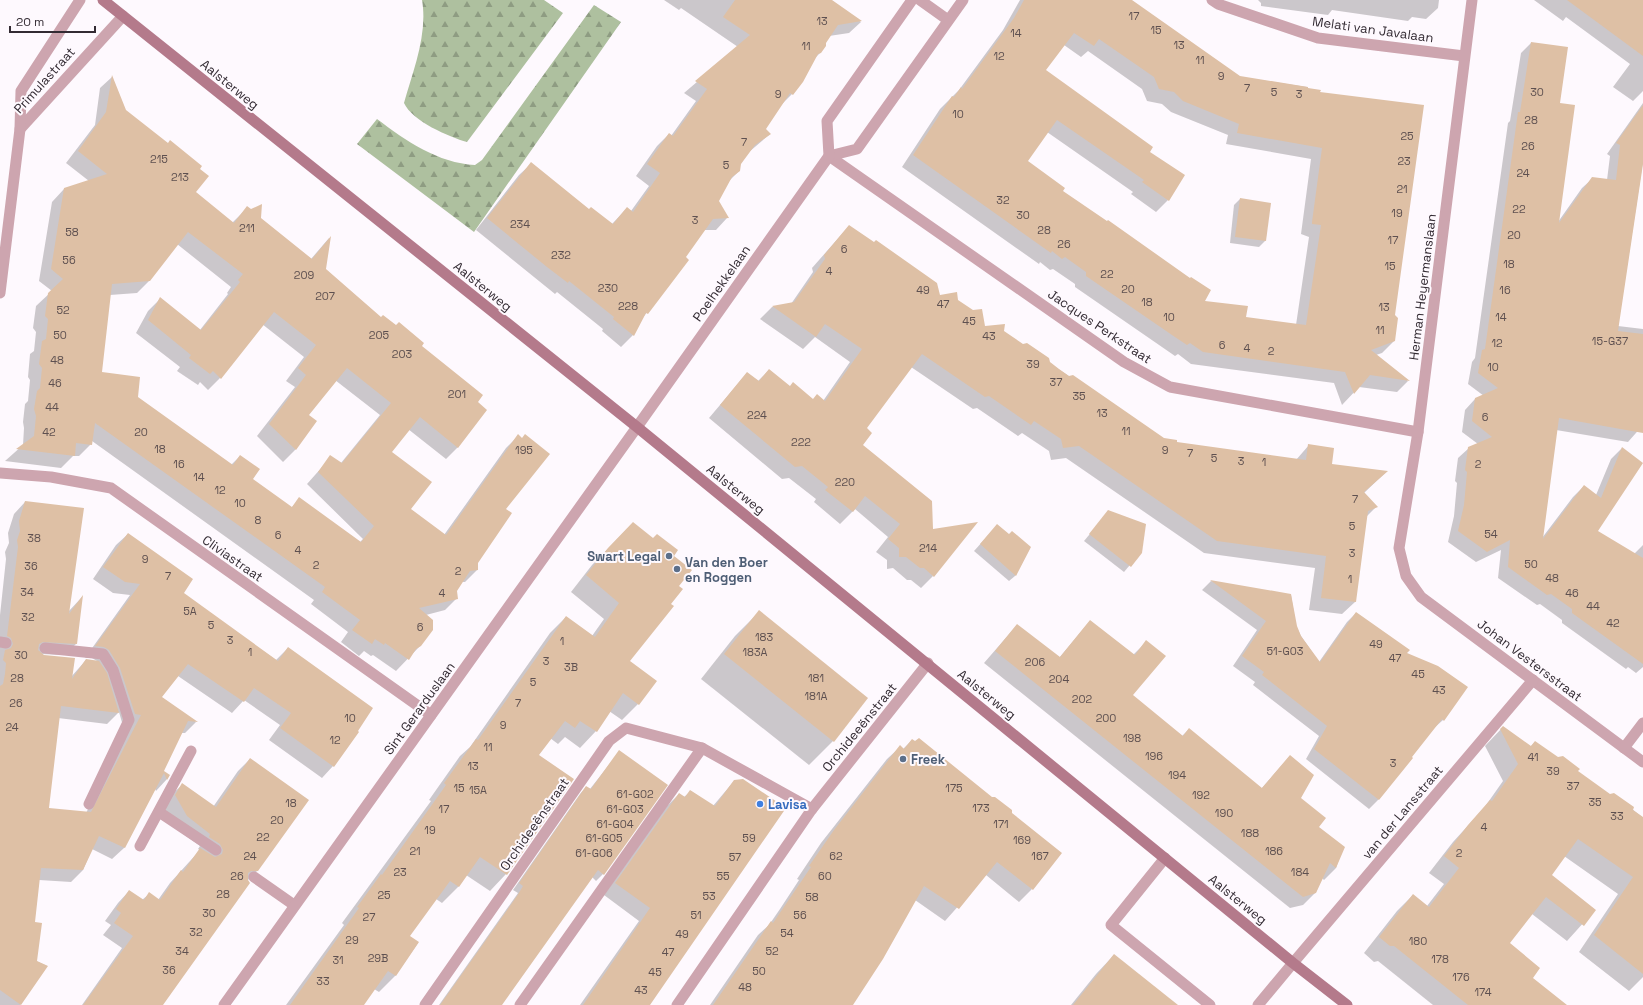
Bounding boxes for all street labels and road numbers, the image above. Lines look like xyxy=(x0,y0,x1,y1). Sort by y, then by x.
street label: Melati van Javalaan xyxy=(1311,13,1435,46)
street label: Primulastraat xyxy=(10,44,79,117)
street label: Aalsterweg xyxy=(197,56,262,113)
street label: Herman Heyermanslaan xyxy=(1405,213,1440,361)
street label: Poelhekkelaan xyxy=(689,242,754,325)
street label: Aalsterweg xyxy=(450,258,515,315)
street label: Jacques Perkstraat xyxy=(1045,285,1155,367)
street label: Aalsterweg xyxy=(703,461,768,518)
street label: Cliviastraat xyxy=(199,531,266,586)
street label: Johan Vestersstraat xyxy=(1474,615,1586,705)
street label: Sint Gerarduslaan xyxy=(380,659,459,758)
street label: Aalsterweg xyxy=(954,666,1019,723)
street label: Orchideeënstraat xyxy=(818,679,900,775)
street label: van der Lansstraat xyxy=(1358,762,1447,863)
street label: Orchideeënstraat xyxy=(496,775,573,874)
street label: Aalsterweg xyxy=(1205,871,1270,928)

